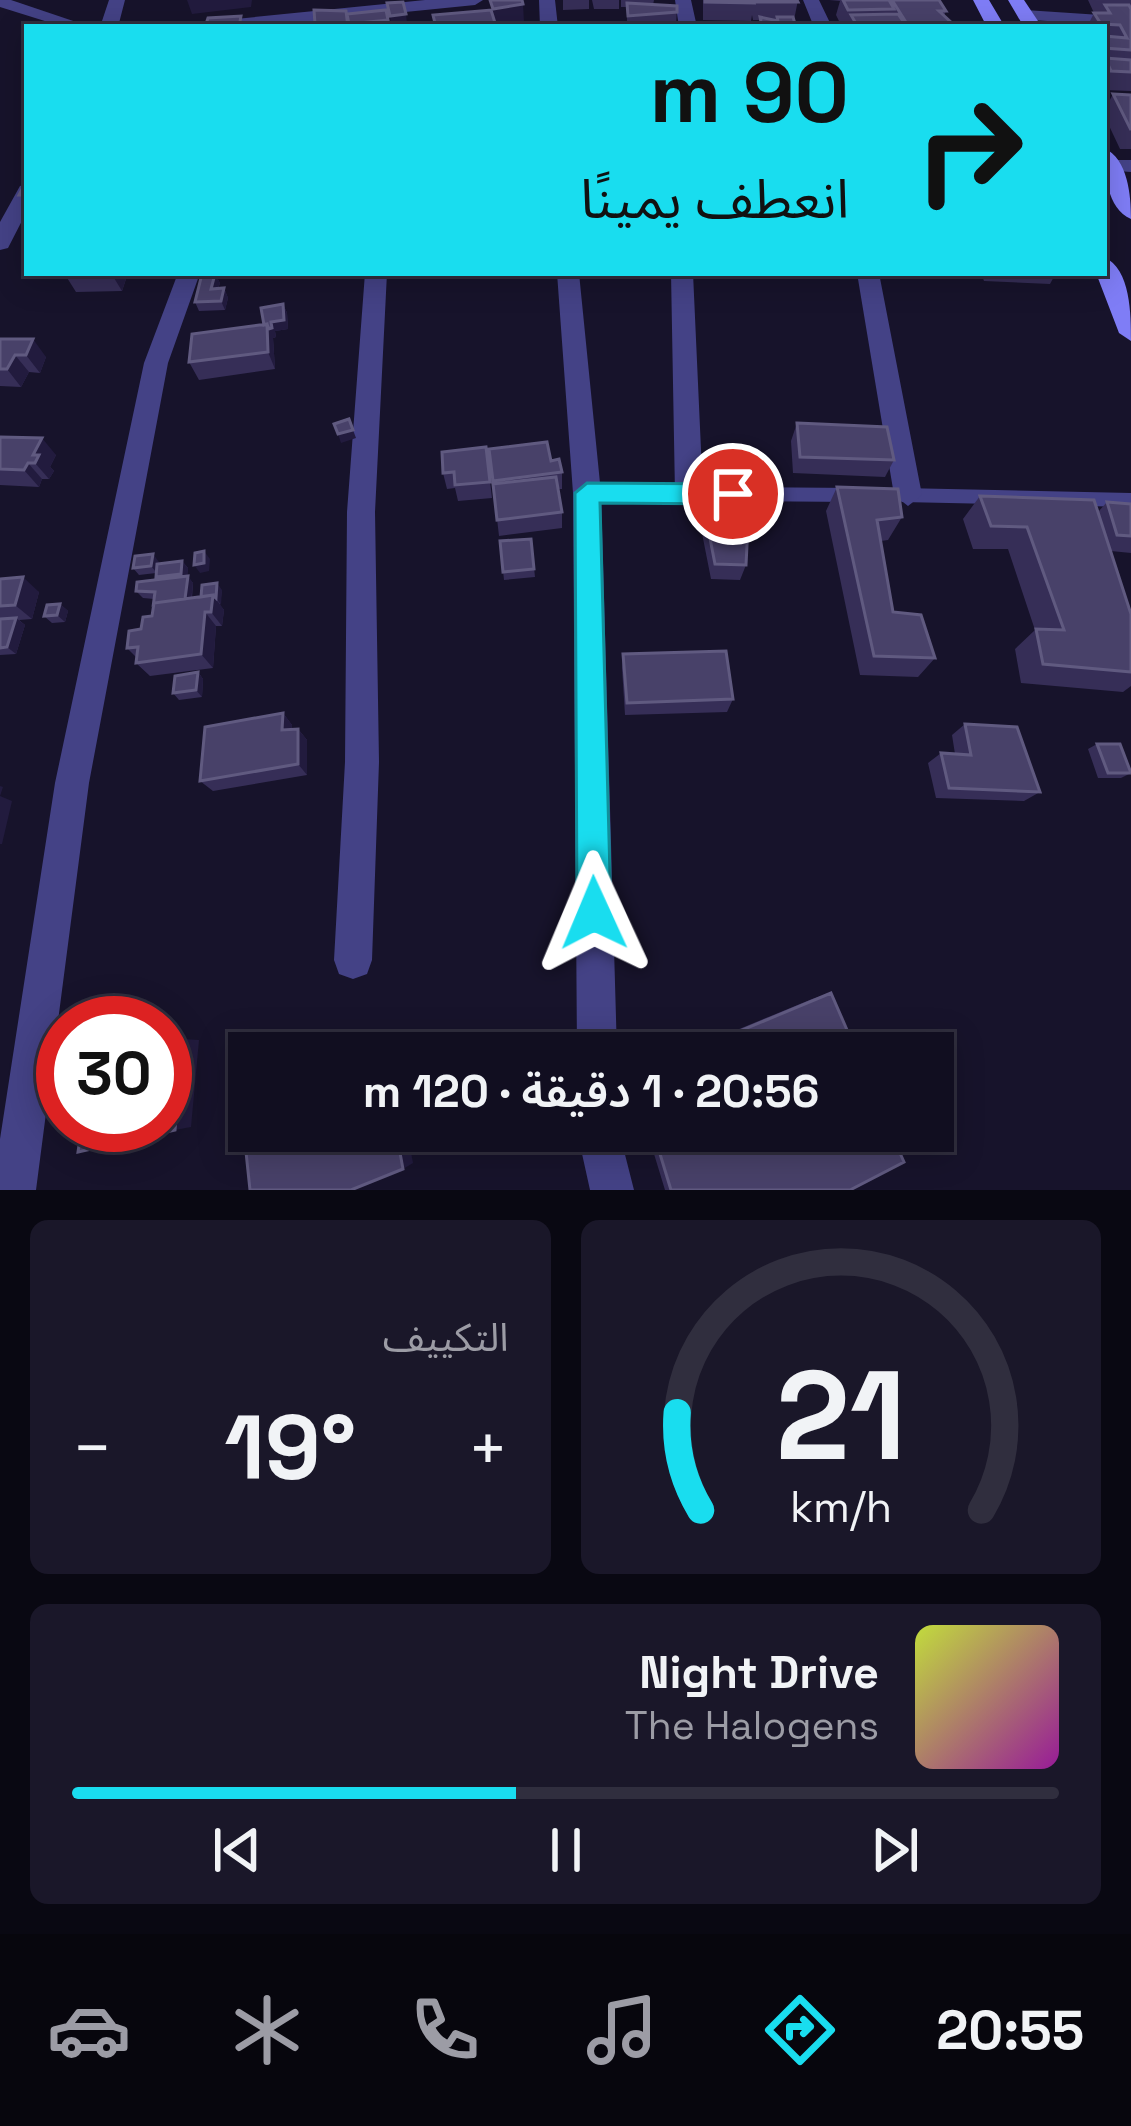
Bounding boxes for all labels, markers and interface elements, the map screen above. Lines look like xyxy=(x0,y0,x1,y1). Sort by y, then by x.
text: 90 m xyxy=(650,39,849,147)
icon: right xyxy=(891,72,1047,228)
text: انعطف يمينًا xyxy=(580,165,849,234)
pin xyxy=(682,443,784,545)
icon: arrive xyxy=(700,461,766,527)
position arrow xyxy=(531,850,657,976)
speed limit sign: 30 xyxy=(36,996,192,1152)
text: 20:56 · 1 دقيقة · 120 m xyxy=(363,1063,819,1120)
text: التكييف xyxy=(383,1313,509,1362)
text: 21 xyxy=(775,1336,906,1495)
text: 19° xyxy=(224,1390,356,1505)
text: − xyxy=(72,1406,113,1490)
text: + xyxy=(468,1406,508,1490)
text: km/h xyxy=(790,1480,892,1535)
text: Night Drive xyxy=(639,1644,879,1701)
text: The Halogens xyxy=(625,1701,879,1750)
icon: previous xyxy=(204,1817,270,1883)
icon: pause xyxy=(533,1817,599,1883)
icon: next xyxy=(862,1817,928,1883)
icon: car xyxy=(47,1988,131,2072)
icon: climate xyxy=(225,1988,309,2072)
icon: phone xyxy=(403,1988,487,2072)
icon: music xyxy=(580,1988,664,2072)
icon: directions xyxy=(758,1988,842,2072)
text: 20:55 xyxy=(936,1996,1084,2065)

